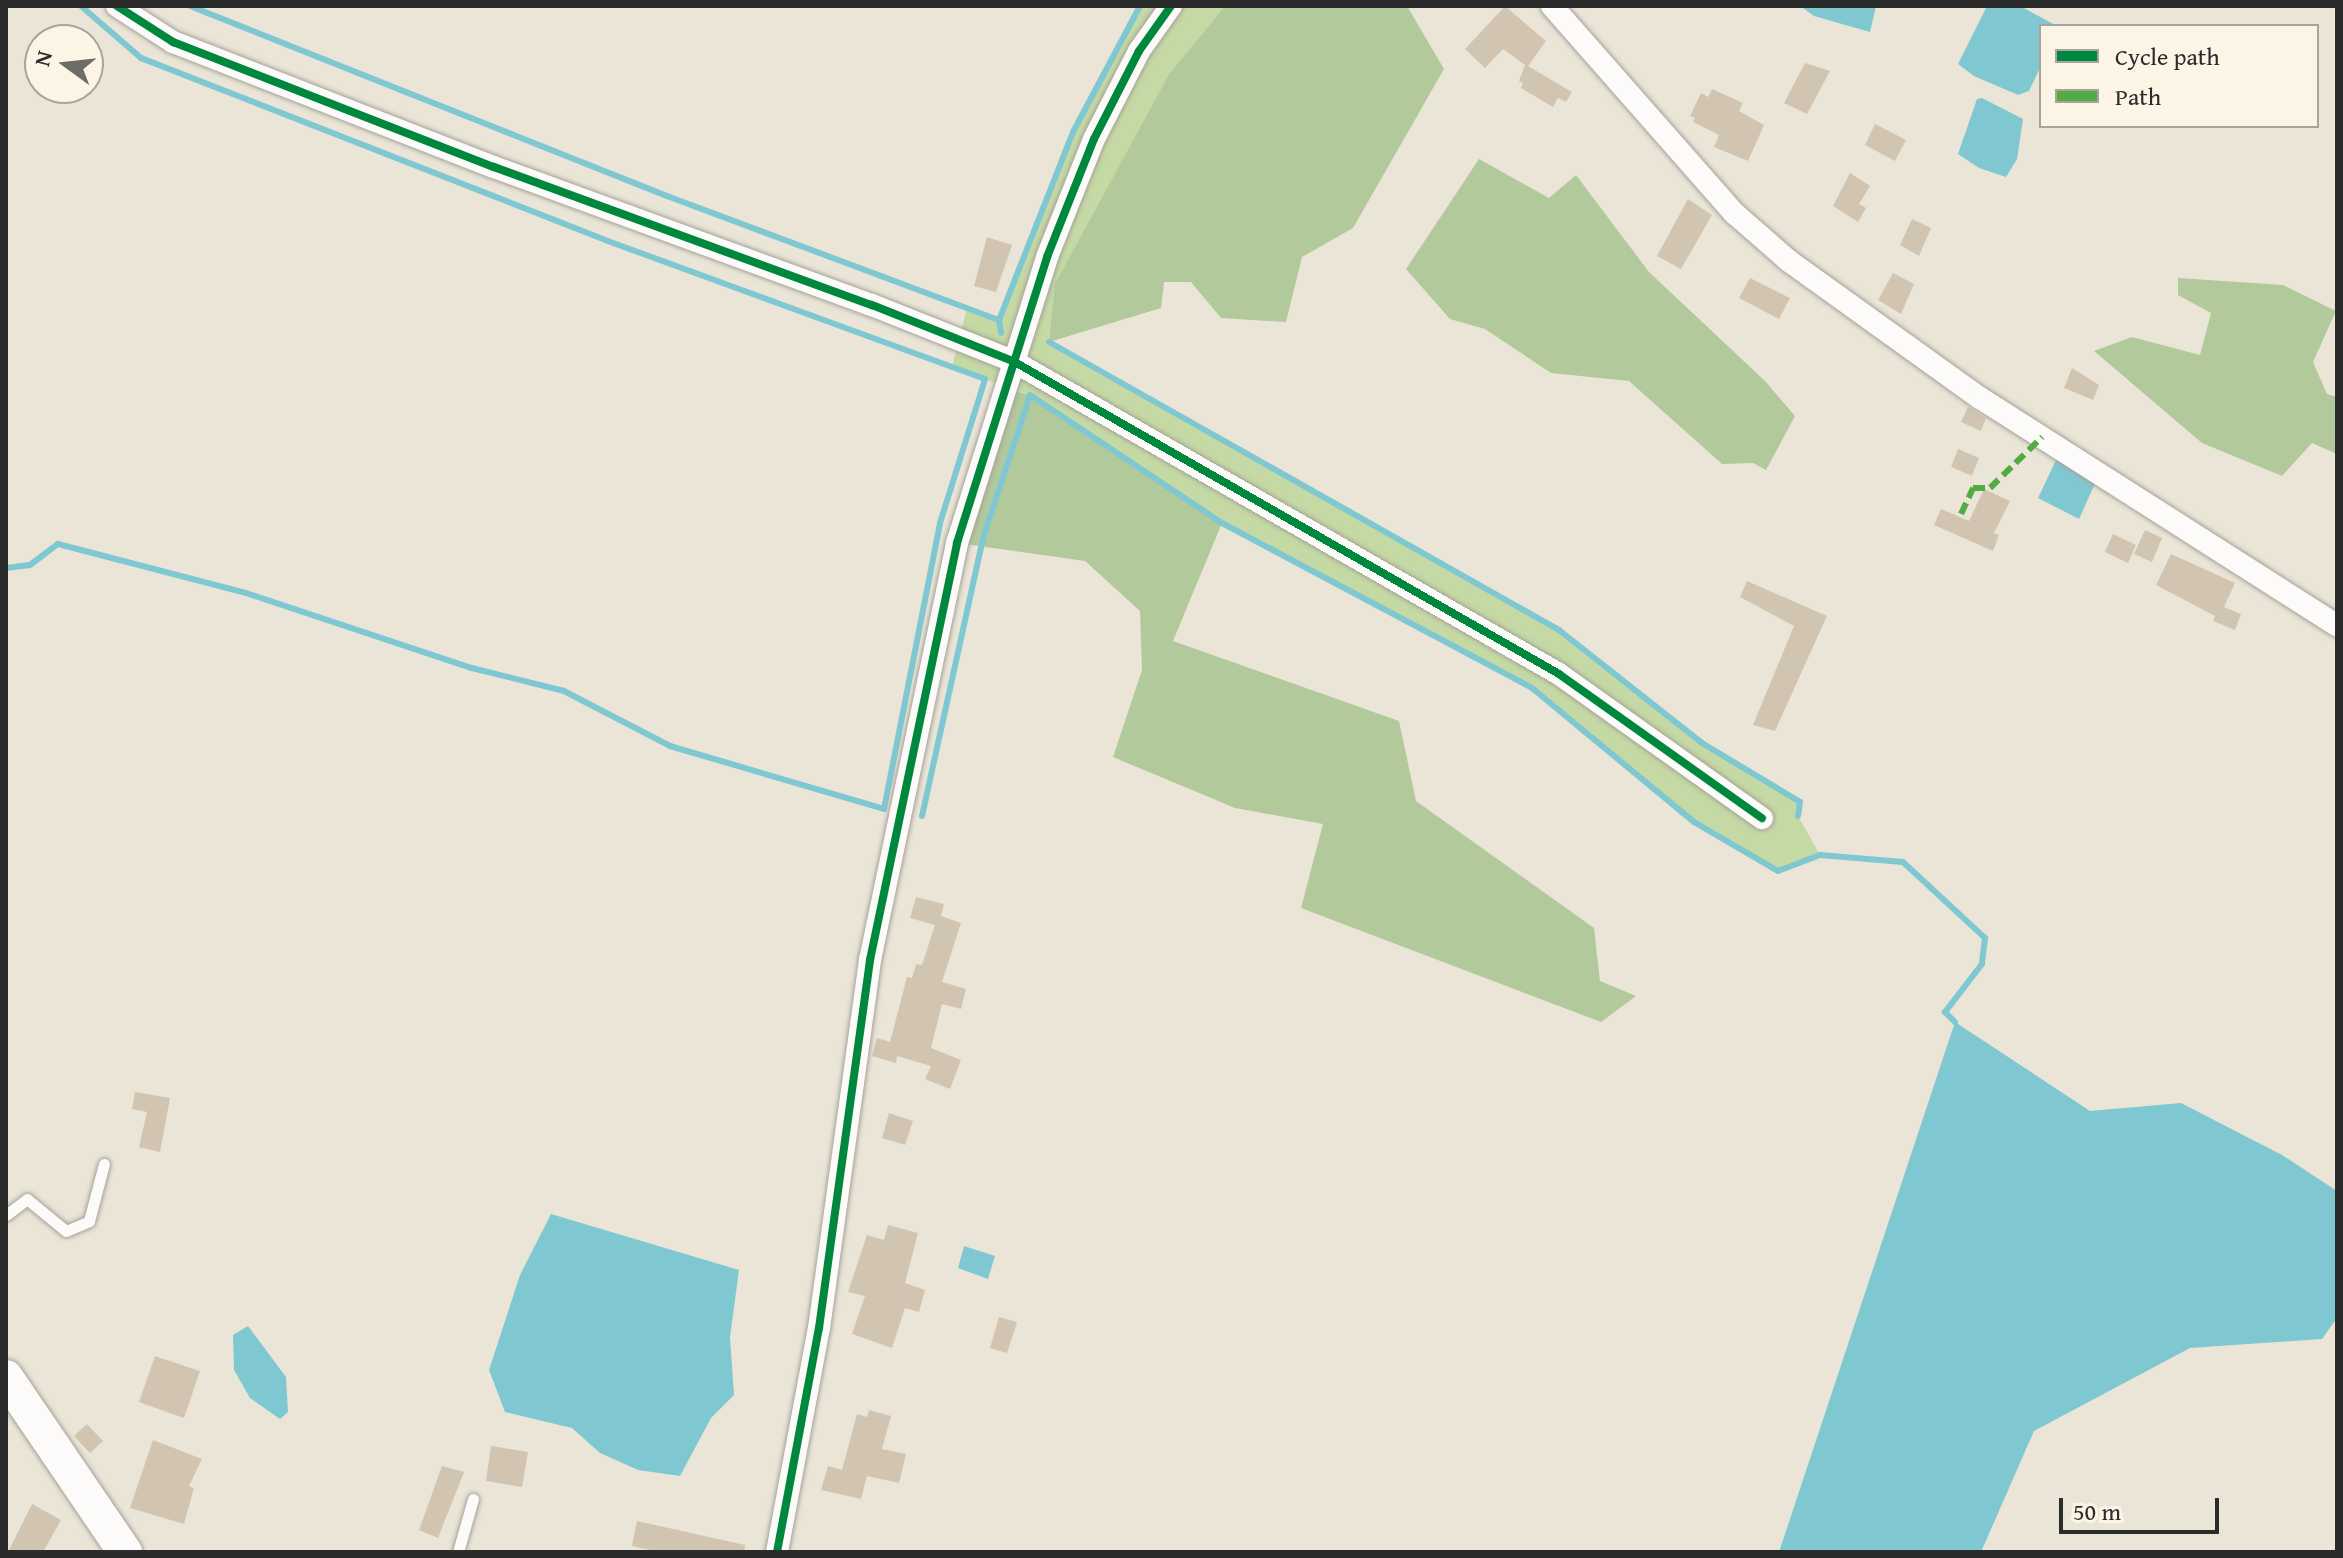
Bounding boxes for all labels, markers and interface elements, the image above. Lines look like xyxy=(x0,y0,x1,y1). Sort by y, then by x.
north arrow xyxy=(24,24,104,104)
legend xyxy=(2039,24,2319,128)
text: Cycle path xyxy=(2115,39,2220,74)
text: N xyxy=(25,47,60,70)
text: Path xyxy=(2115,79,2161,114)
scale bar xyxy=(2063,1482,2223,1532)
text: 50 m xyxy=(2073,1494,2121,1529)

